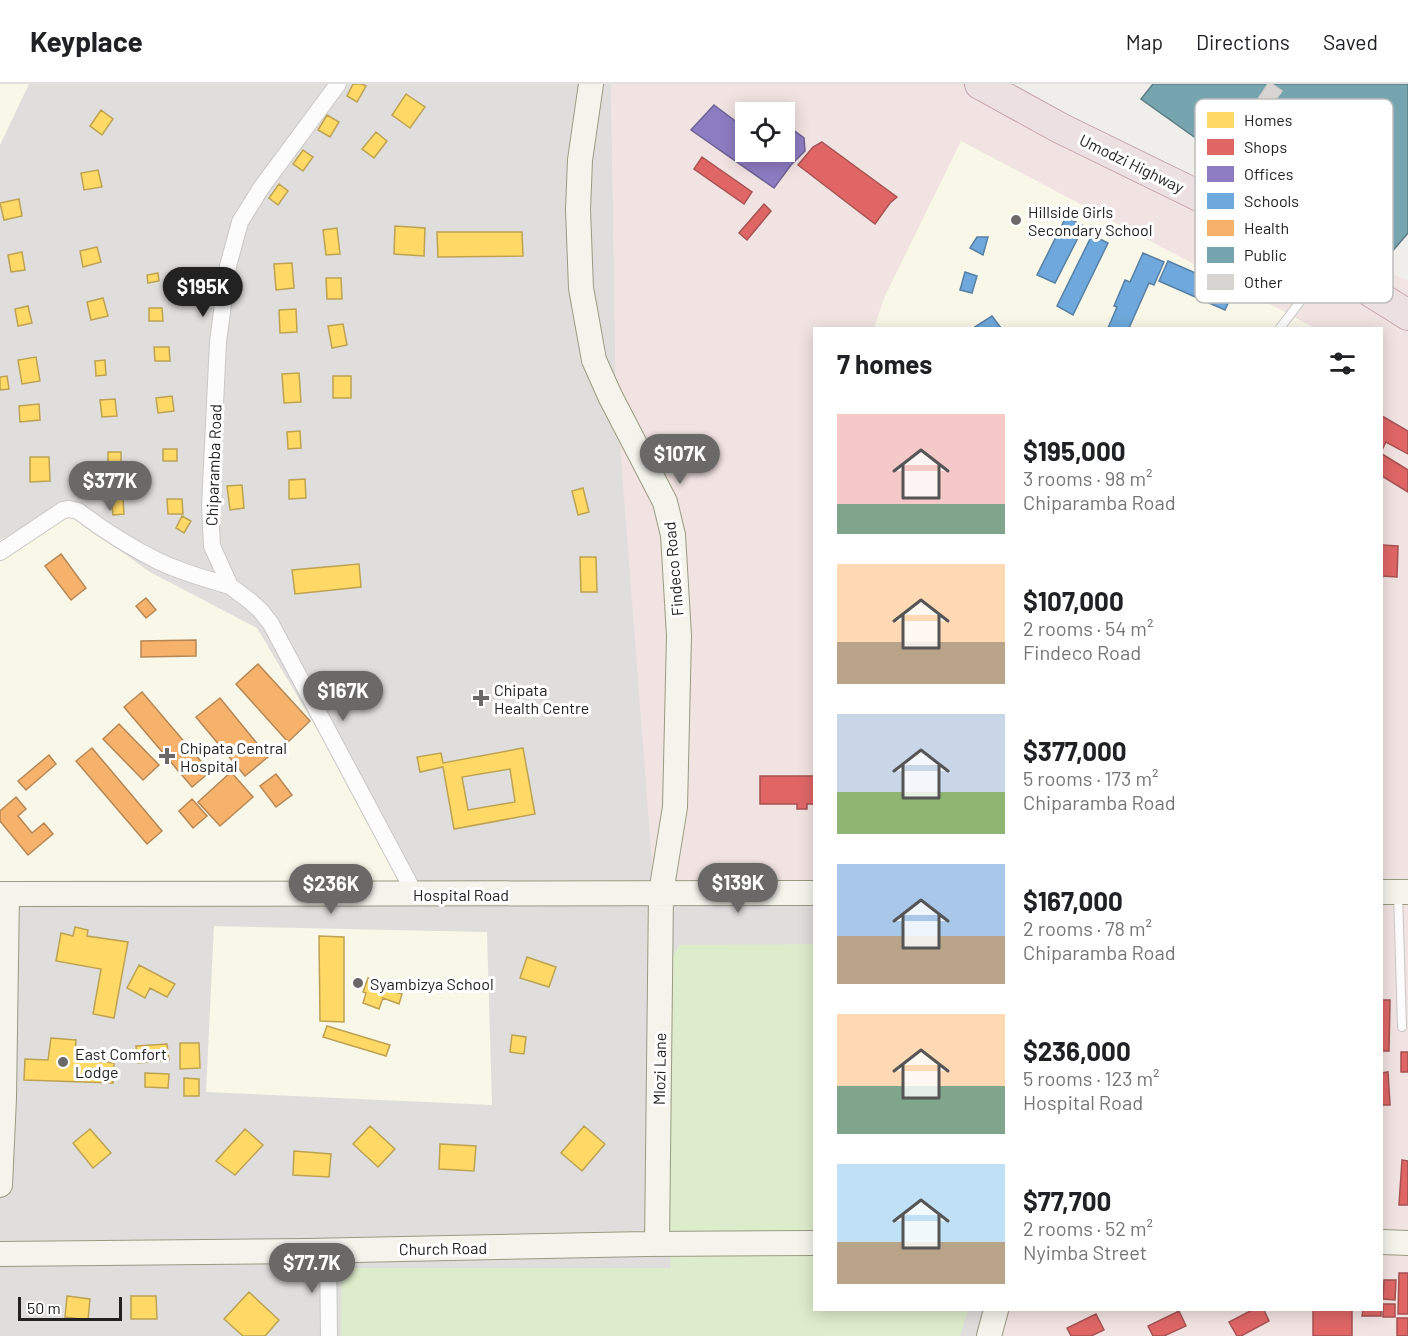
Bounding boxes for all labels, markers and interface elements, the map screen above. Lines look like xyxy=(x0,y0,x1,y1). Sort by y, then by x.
text: Keyplace xyxy=(30,24,143,58)
text: Map xyxy=(1126,29,1163,54)
text: Directions xyxy=(1196,29,1290,54)
text: Saved xyxy=(1323,29,1378,54)
legend xyxy=(1195,99,1393,303)
map controls xyxy=(735,102,795,162)
button: locate xyxy=(735,102,795,162)
text: Homes xyxy=(1244,110,1292,129)
street label: Umodzi Highway xyxy=(1077,130,1188,197)
text: Shops xyxy=(1244,137,1287,156)
text: Offices xyxy=(1244,164,1293,183)
text: Schools xyxy=(1244,191,1299,210)
place label: Hillside Girls Secondary School xyxy=(1028,202,1152,239)
marker: Hillside Girls Secondary School xyxy=(1009,213,1023,227)
text: Health xyxy=(1244,218,1289,237)
text: Public xyxy=(1244,245,1287,264)
pin: $195K xyxy=(161,267,245,318)
text: Other xyxy=(1244,272,1283,291)
text: $195K xyxy=(177,274,229,298)
icon: filters xyxy=(1326,347,1359,380)
text: 7 homes xyxy=(837,348,932,379)
street label: Chiparamba Road xyxy=(201,404,225,526)
pin: $107K xyxy=(638,434,722,485)
text: $195,000 xyxy=(1023,435,1126,466)
icon: home xyxy=(885,438,957,510)
text: $107K xyxy=(654,441,706,465)
pin: $377K xyxy=(68,461,152,512)
text: 3 rooms · 98 m² xyxy=(1023,466,1153,490)
text: $377K xyxy=(83,468,137,492)
text: Chiparamba Road xyxy=(1023,490,1176,514)
street label: Findeco Road xyxy=(659,521,687,617)
text: $107,000 xyxy=(1023,585,1124,616)
icon: home xyxy=(885,588,957,660)
text: 2 rooms · 54 m² xyxy=(1023,616,1153,640)
text: Findeco Road xyxy=(1023,640,1141,664)
pin: $167K xyxy=(301,671,385,722)
text: $167K xyxy=(317,678,369,702)
place label: Chipata Health Centre xyxy=(494,680,589,717)
marker: Chipata Health Centre xyxy=(472,689,490,707)
text: $377,000 xyxy=(1023,735,1127,766)
place label: Chipata Central Hospital xyxy=(180,738,287,775)
icon: home xyxy=(885,738,957,810)
marker: Chipata Central Hospital xyxy=(158,747,176,765)
text: 5 rooms · 173 m² xyxy=(1023,766,1158,790)
text: Chiparamba Road xyxy=(1023,790,1176,814)
pin: $139K xyxy=(696,863,780,914)
pin: $236K xyxy=(289,864,373,915)
text: $139K xyxy=(712,870,764,894)
text: $236K xyxy=(303,871,359,895)
street label: Hospital Road xyxy=(413,885,509,904)
text: $167,000 xyxy=(1023,885,1123,916)
icon: home xyxy=(885,888,957,960)
text: 2 rooms · 78 m² xyxy=(1023,916,1152,940)
text: Chiparamba Road xyxy=(1023,940,1176,964)
place label: Syambizya School xyxy=(370,974,494,993)
marker: Syambizya School xyxy=(351,976,365,990)
street label: Mlozi Lane xyxy=(649,1033,669,1105)
text: $236,000 xyxy=(1023,1035,1131,1066)
icon: home xyxy=(885,1038,957,1110)
place label: East Comfort Lodge xyxy=(75,1044,167,1081)
marker: East Comfort Lodge xyxy=(56,1055,70,1069)
text: 5 rooms · 123 m² xyxy=(1023,1066,1160,1090)
text: Hospital Road xyxy=(1023,1090,1143,1114)
text: $77,700 xyxy=(1023,1185,1111,1216)
icon: home xyxy=(885,1188,957,1260)
text: 2 rooms · 52 m² xyxy=(1023,1216,1153,1240)
street label: Church Road xyxy=(399,1238,487,1258)
text: Nyimba Street xyxy=(1023,1240,1147,1264)
pin: $77.7K xyxy=(263,1243,361,1294)
text: $77.7K xyxy=(283,1250,341,1274)
scale bar xyxy=(18,1294,122,1322)
text: 50 m xyxy=(27,1298,61,1317)

